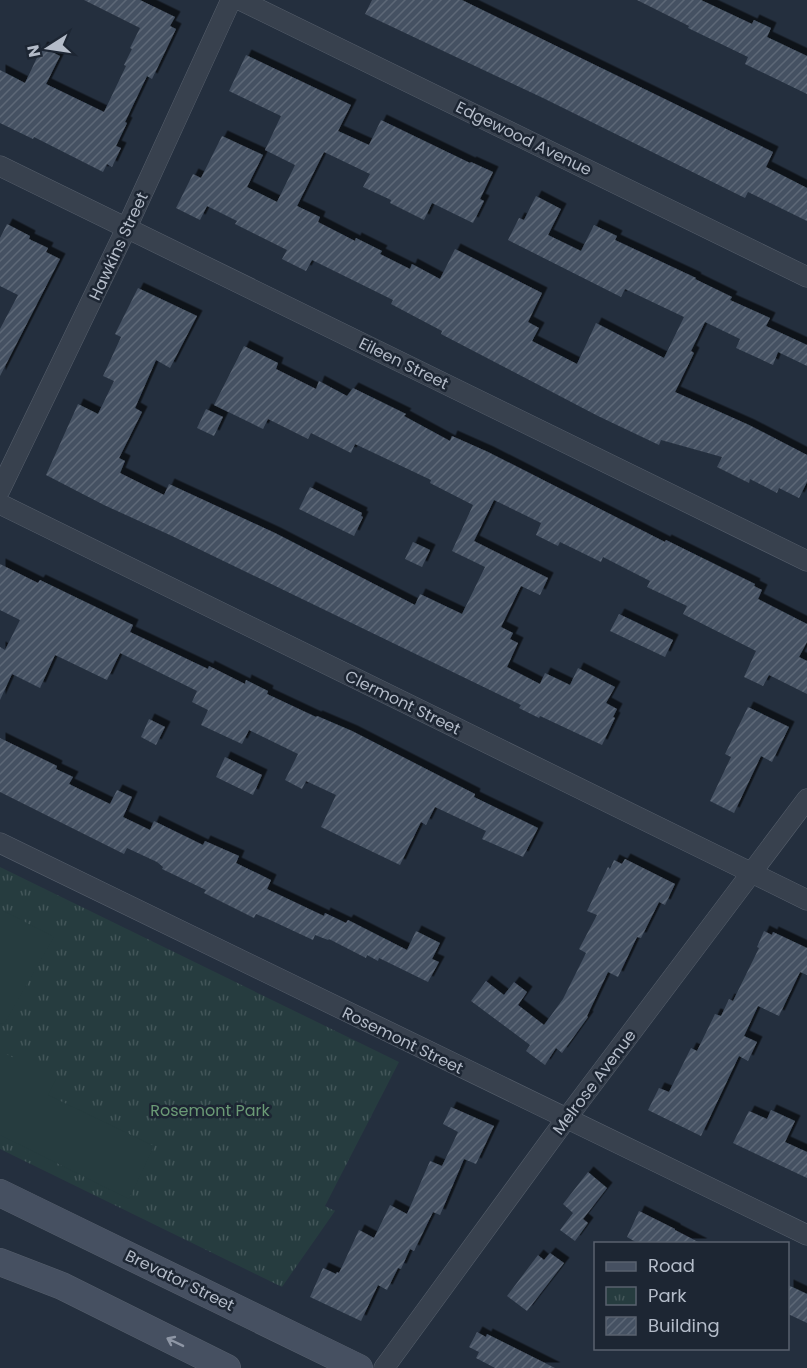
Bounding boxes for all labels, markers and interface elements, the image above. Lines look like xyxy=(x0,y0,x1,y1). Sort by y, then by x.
north arrow xyxy=(18,18,78,78)
text: N xyxy=(21,43,46,59)
street label: Edgewood Avenue xyxy=(452,96,596,181)
street label: Hawkins Street xyxy=(83,188,154,304)
street label: Eileen Street xyxy=(355,332,453,395)
street label: Clermont Street xyxy=(341,664,465,740)
street label: Rosemont Street xyxy=(338,1001,467,1080)
street label: Melrose Avenue xyxy=(547,1025,642,1140)
park label: Rosemont Park xyxy=(150,1099,271,1122)
legend xyxy=(594,1242,789,1350)
street label: Brevator Street xyxy=(121,1244,238,1317)
text: Road xyxy=(648,1253,695,1278)
text: Park xyxy=(648,1283,687,1308)
text: Building xyxy=(648,1313,720,1338)
one-way arrow xyxy=(167,1336,184,1348)

